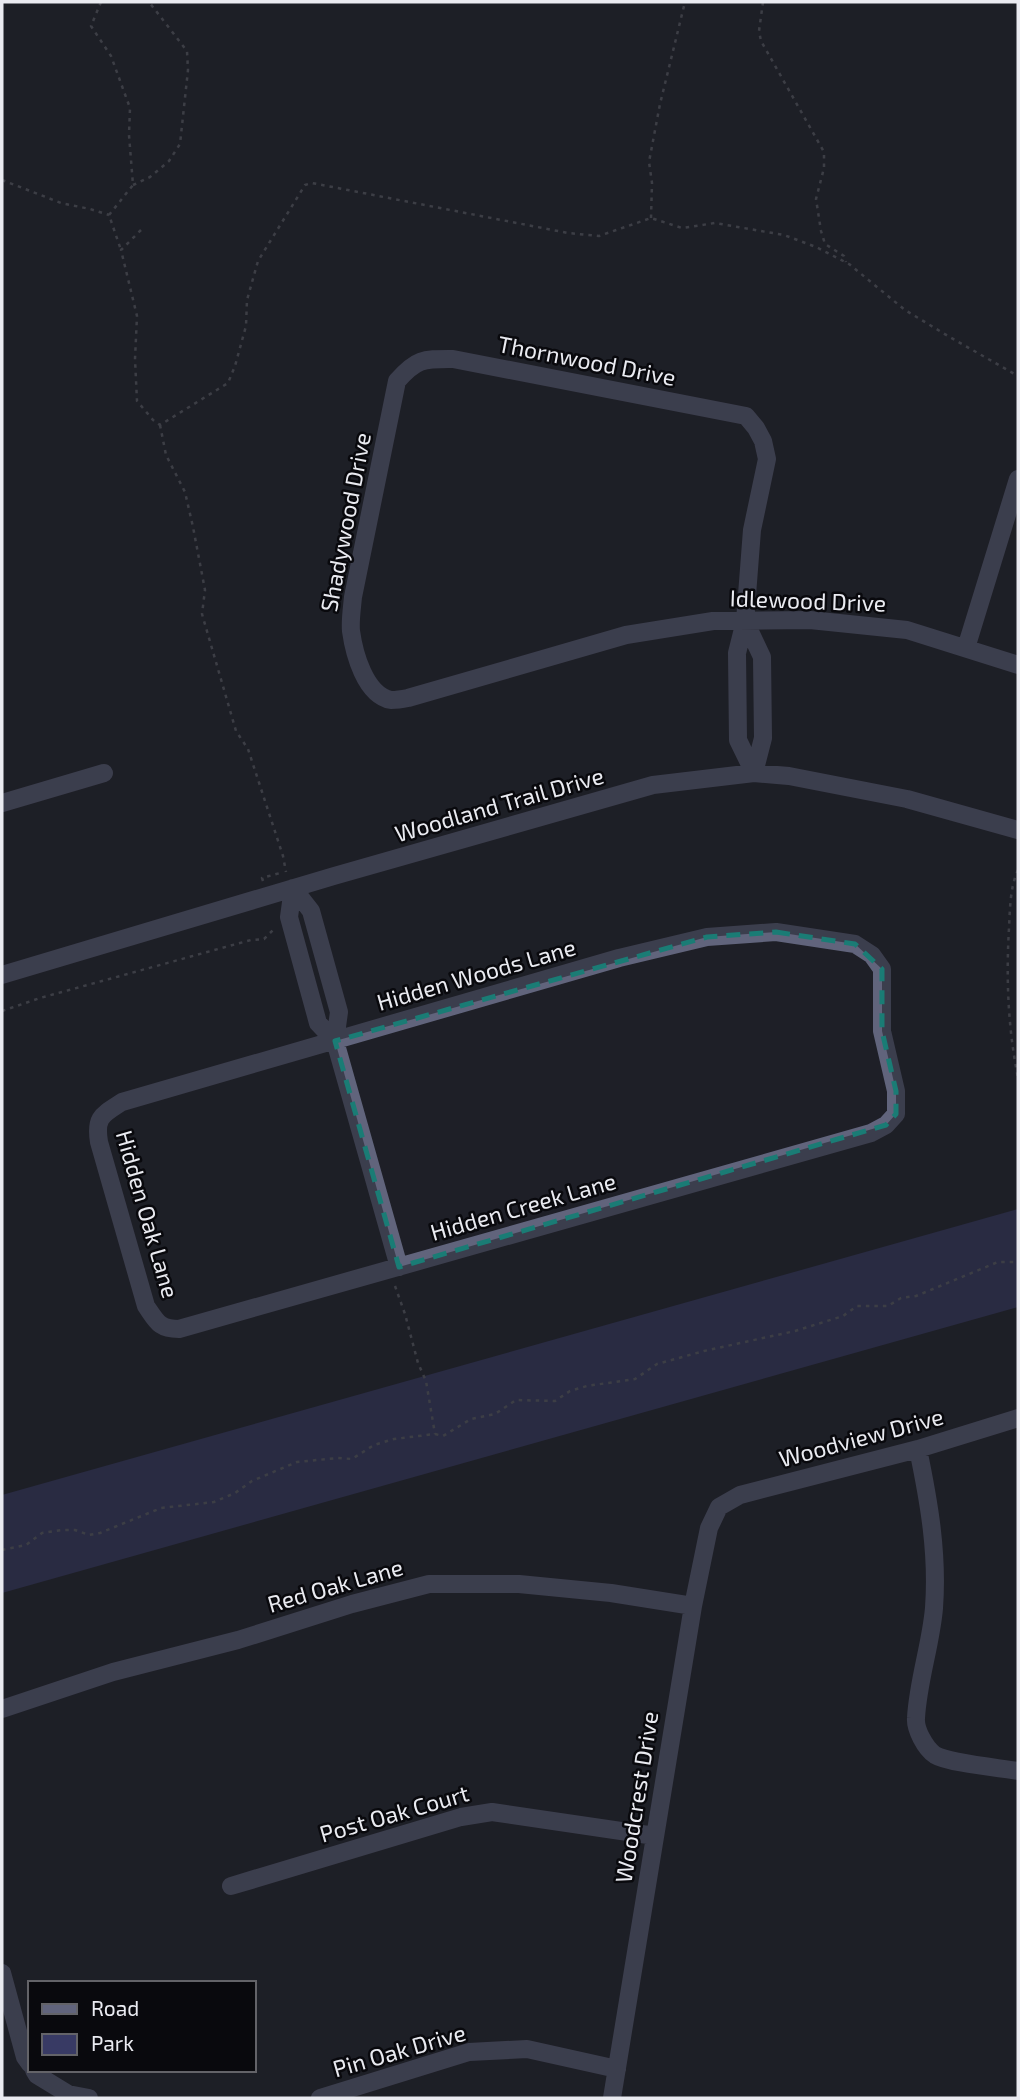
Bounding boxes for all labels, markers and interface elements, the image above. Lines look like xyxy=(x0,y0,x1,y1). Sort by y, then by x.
street label: Thornwood Drive xyxy=(496,329,678,391)
street label: Shadywood Drive xyxy=(314,430,376,614)
street label: Idlewood Drive xyxy=(729,583,887,617)
street label: Woodland Trail Drive xyxy=(391,761,607,847)
street label: Hidden Woods Lane xyxy=(373,932,579,1016)
street label: Hidden Oak Lane xyxy=(111,1127,185,1301)
street label: Hidden Creek Lane xyxy=(427,1166,619,1246)
street label: Woodview Drive xyxy=(776,1402,946,1472)
street label: Red Oak Lane xyxy=(264,1552,406,1618)
street label: Woodcrest Drive xyxy=(609,1709,663,1885)
street label: Post Oak Court xyxy=(316,1778,472,1848)
legend xyxy=(28,1981,256,2072)
text: Road xyxy=(91,1995,139,2020)
street label: Pin Oak Drive xyxy=(329,2018,469,2082)
text: Park xyxy=(91,2030,134,2055)

